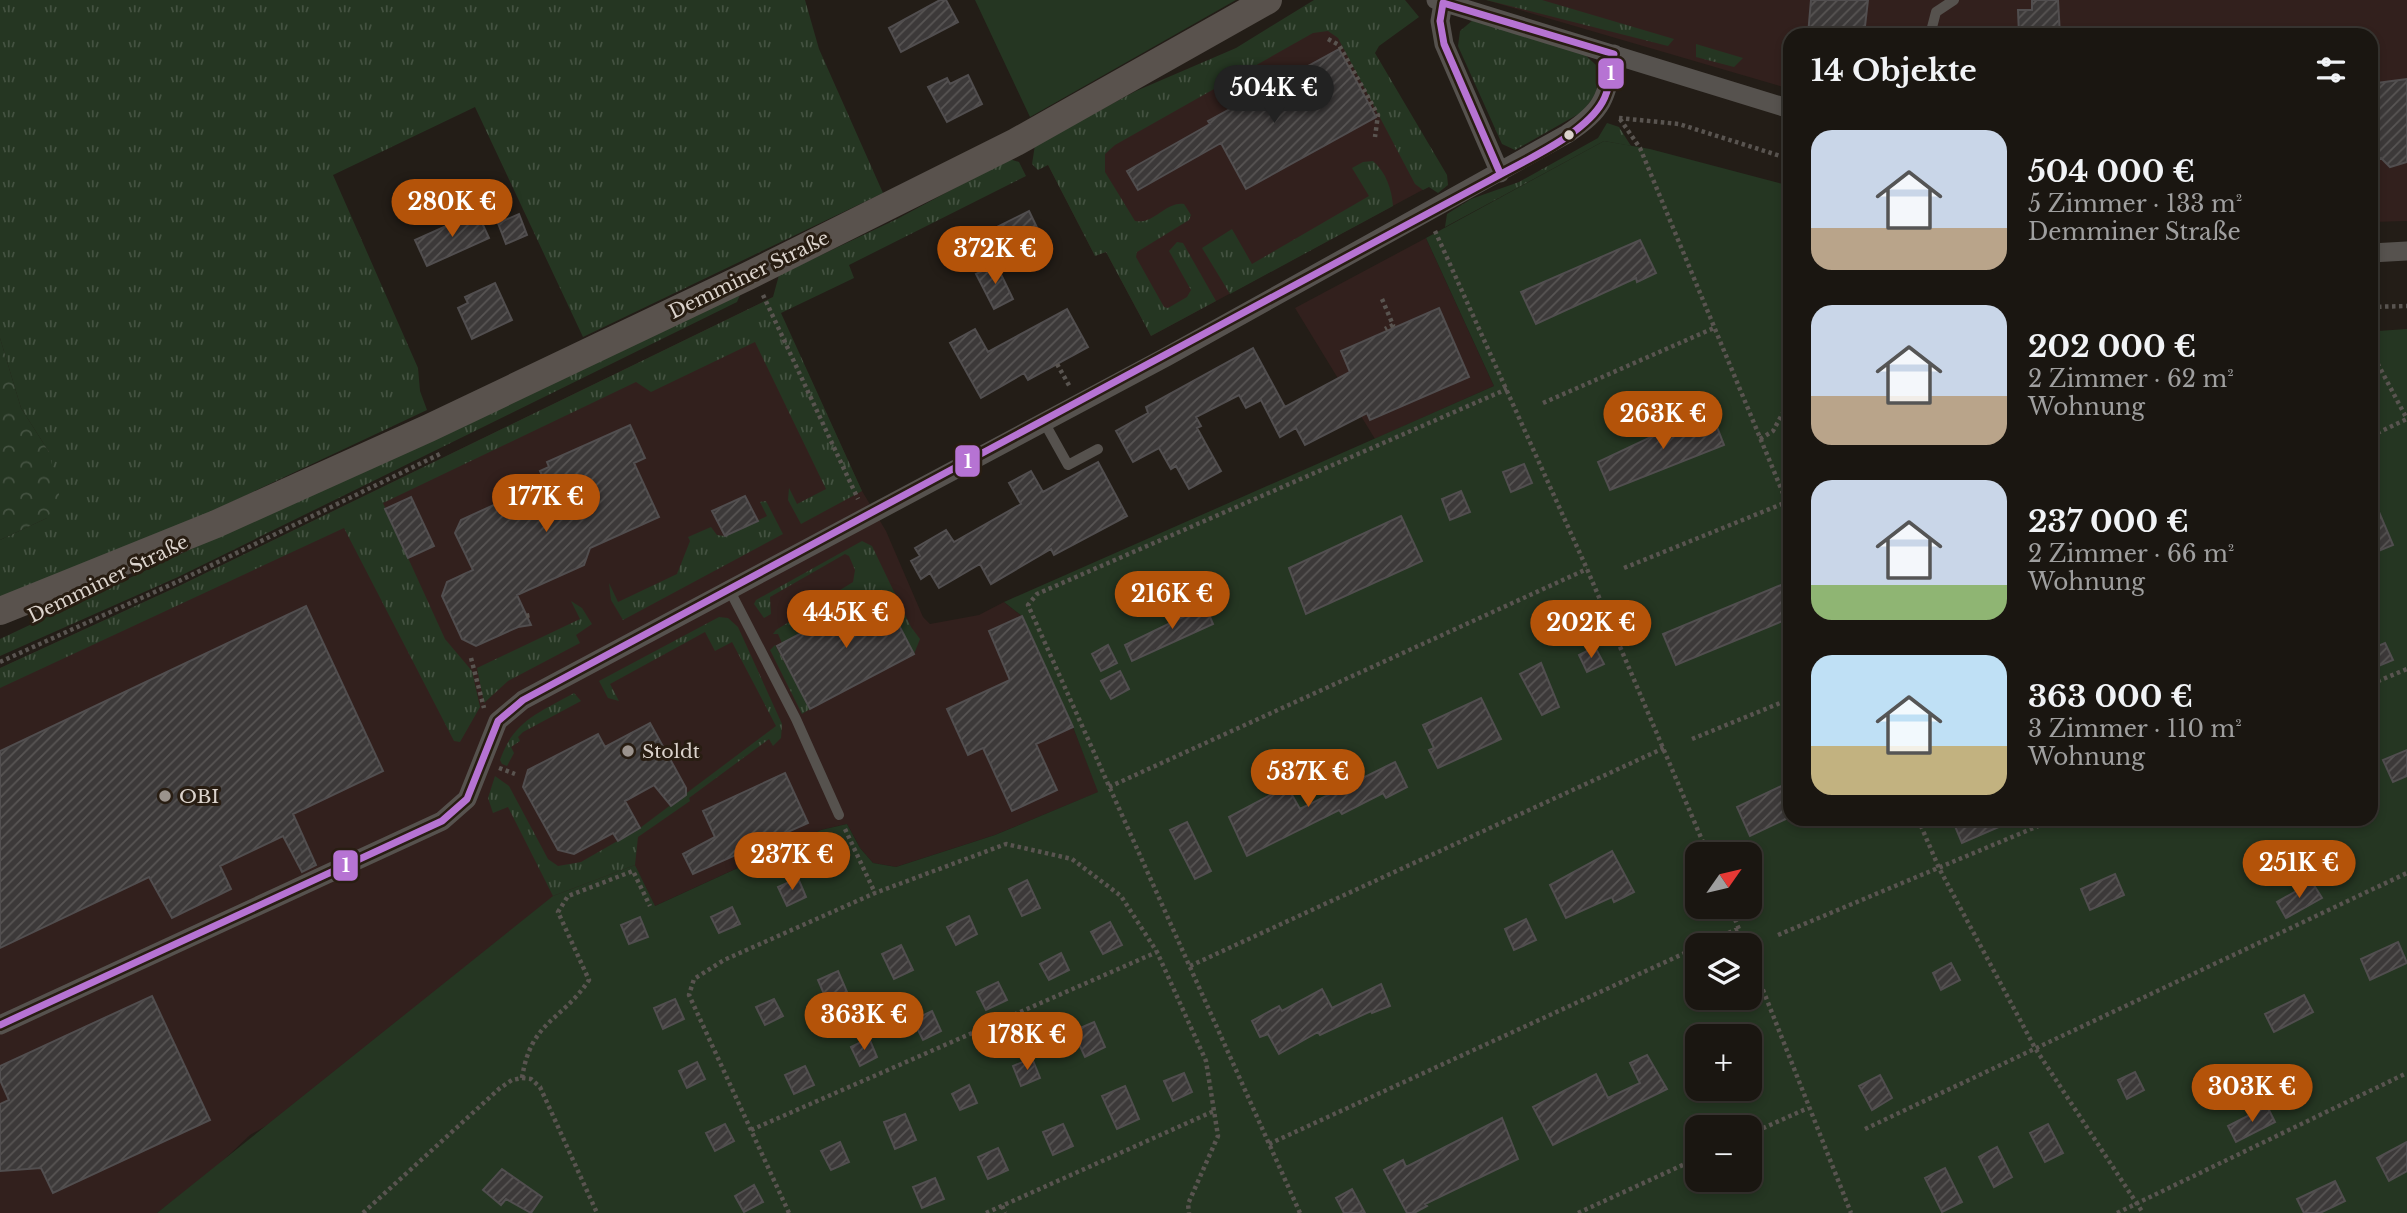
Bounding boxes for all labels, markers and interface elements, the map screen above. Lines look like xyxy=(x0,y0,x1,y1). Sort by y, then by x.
icon: filters xyxy=(2312,51,2350,89)
text: 14 Objekte xyxy=(1811,52,1977,89)
line badge: 1 xyxy=(1597,57,1625,90)
text: 1 xyxy=(1607,62,1615,85)
pin: 504K € xyxy=(1217,66,1331,125)
text: 504K € xyxy=(1230,74,1318,102)
unlabelled marker xyxy=(1562,128,1576,142)
text: 504 000 € xyxy=(2028,153,2195,190)
icon: home xyxy=(1867,158,1951,242)
pin: 280K € xyxy=(395,180,509,239)
text: 280K € xyxy=(408,188,496,216)
text: 5 Zimmer · 133 m² xyxy=(2028,190,2242,218)
text: Demminer Straße xyxy=(2028,218,2241,246)
street label: Demminer Straße xyxy=(665,226,833,324)
pin: 372K € xyxy=(938,226,1052,286)
text: 372K € xyxy=(953,235,1037,263)
text: 202 000 € xyxy=(2028,328,2196,365)
icon: home xyxy=(1867,333,1951,417)
text: 2 Zimmer · 62 m² xyxy=(2028,365,2234,393)
pin: 263K € xyxy=(1606,392,1720,451)
text: Wohnung xyxy=(2028,393,2145,421)
text: 263K € xyxy=(1619,400,1707,428)
line badge: 1 xyxy=(954,444,981,478)
text: 1 xyxy=(964,450,972,473)
pin: 177K € xyxy=(489,475,603,534)
text: 177K € xyxy=(508,483,584,511)
text: 237 000 € xyxy=(2028,503,2189,540)
icon: home xyxy=(1867,508,1951,592)
street label: Demminer Straße xyxy=(24,530,192,628)
text: 2 Zimmer · 66 m² xyxy=(2028,540,2234,568)
text: Wohnung xyxy=(2028,568,2145,596)
pin: 216K € xyxy=(1115,572,1229,631)
text: 216K € xyxy=(1131,580,1213,608)
pin: 445K € xyxy=(789,590,903,650)
text: 445K € xyxy=(803,599,889,627)
pin: 202K € xyxy=(1534,600,1648,660)
text: 202K € xyxy=(1546,609,1636,637)
text: 363 000 € xyxy=(2028,678,2193,715)
icon: home xyxy=(1867,683,1951,767)
text: 3 Zimmer · 110 m² xyxy=(2028,715,2242,743)
place label: Stoldt xyxy=(642,740,701,763)
marker: Stoldt xyxy=(620,743,636,759)
text: Wohnung xyxy=(2028,743,2145,771)
pin: 537K € xyxy=(1251,750,1365,809)
text: 537K € xyxy=(1267,758,1349,786)
place label: OBI xyxy=(179,785,219,808)
marker: OBI xyxy=(157,788,173,804)
pin: 237K € xyxy=(735,832,849,892)
text: 237K € xyxy=(750,841,834,869)
pin: 251K € xyxy=(2242,841,2356,900)
north arrow xyxy=(1685,842,1762,919)
map controls xyxy=(1685,842,1762,1192)
line badge: 1 xyxy=(332,849,359,882)
text: 251K € xyxy=(2259,849,2339,877)
text: 1 xyxy=(342,854,350,877)
button: layers xyxy=(1685,933,1762,1010)
pin: 363K € xyxy=(807,992,921,1052)
text: 363K € xyxy=(821,1001,907,1029)
pin: 178K € xyxy=(970,1012,1084,1072)
text: 178K € xyxy=(988,1021,1066,1049)
button: + xyxy=(1685,1024,1762,1101)
pin: 303K € xyxy=(2195,1064,2309,1124)
text: 303K € xyxy=(2208,1073,2296,1101)
button: − xyxy=(1685,1115,1762,1192)

